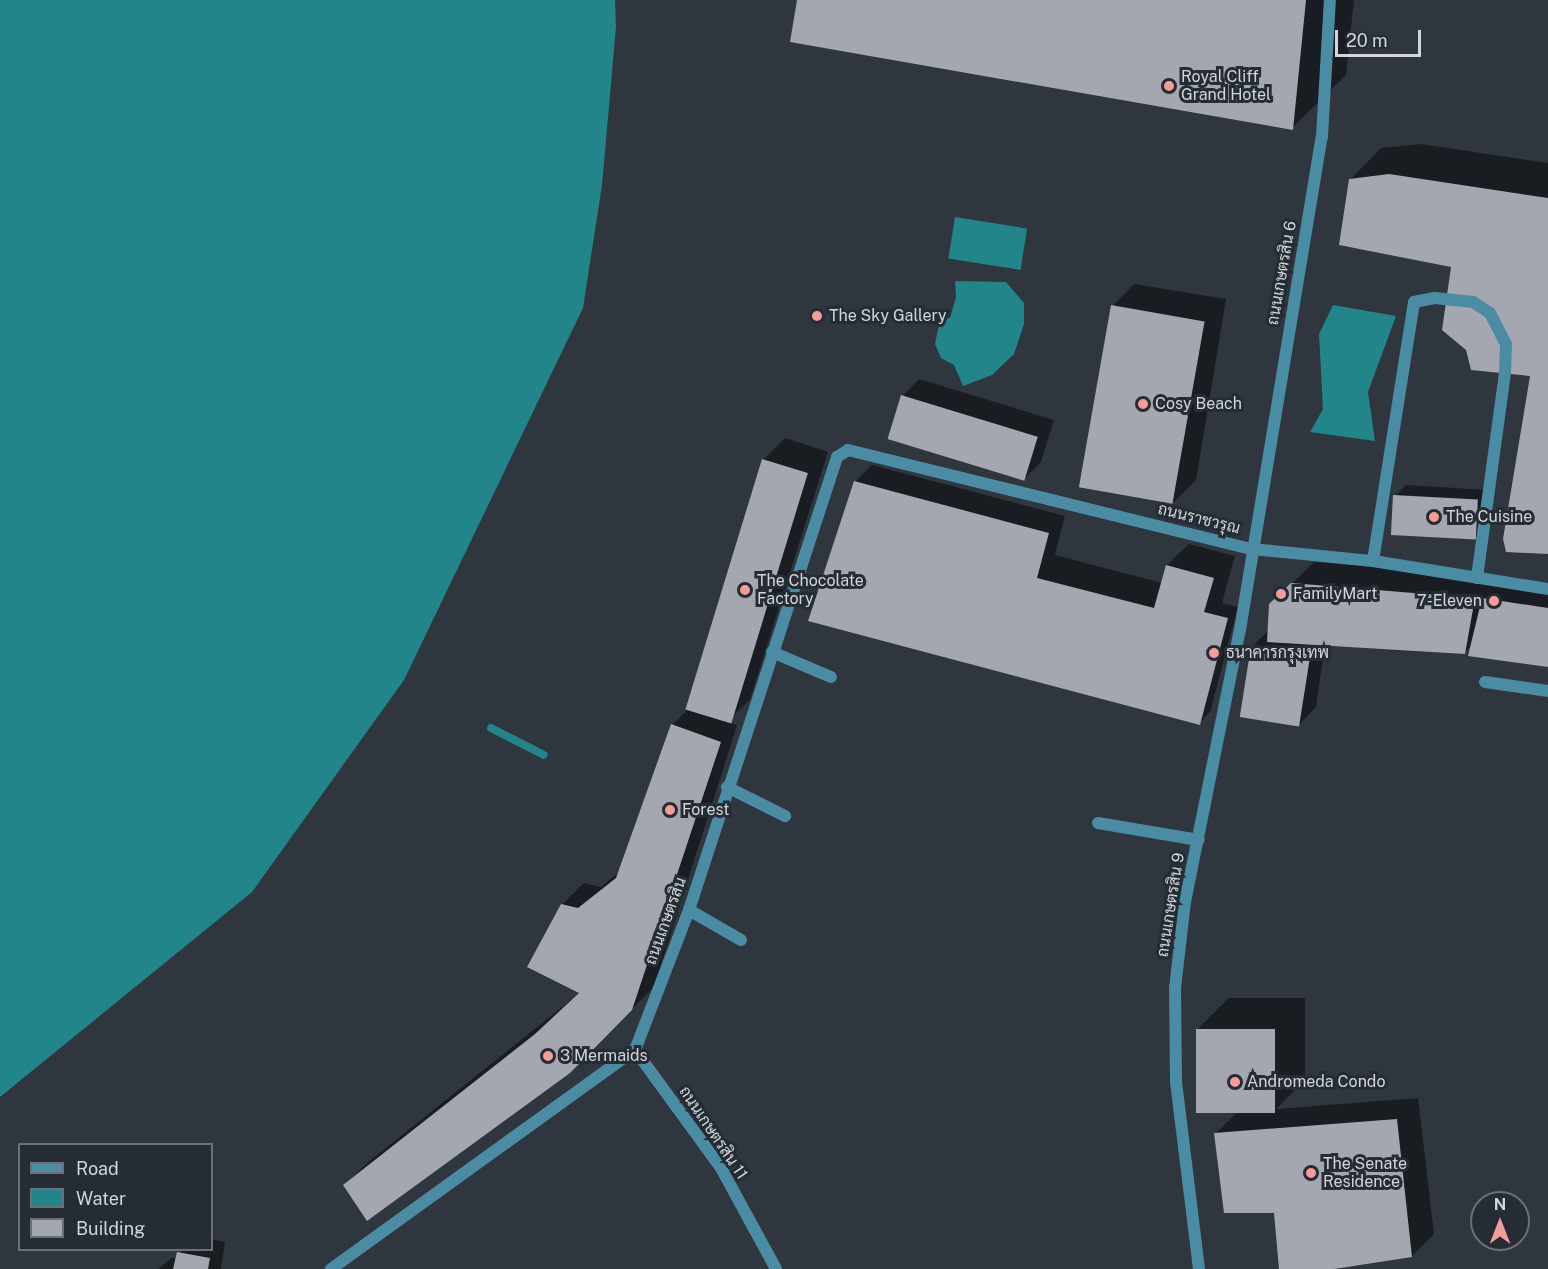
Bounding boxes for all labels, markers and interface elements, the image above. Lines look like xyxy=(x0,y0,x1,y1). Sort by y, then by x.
scale bar xyxy=(1338,18,1424,56)
text: 20 m xyxy=(1346,30,1388,51)
place label: Royal Cliff Grand Hotel xyxy=(1181,67,1271,105)
marker: Royal Cliff Grand Hotel xyxy=(1162,79,1176,93)
street label: ถนนเกษตรสิน 6 xyxy=(1263,219,1301,327)
place label: The Sky Gallery xyxy=(829,306,947,326)
marker: The Sky Gallery xyxy=(810,309,824,323)
place label: Cosy Beach xyxy=(1155,394,1242,414)
marker: Cosy Beach xyxy=(1136,397,1150,411)
street label: ถนนราชวรุณ xyxy=(1156,500,1242,538)
place label: The Cuisine xyxy=(1446,507,1532,527)
marker: The Cuisine xyxy=(1427,510,1441,524)
place label: The Chocolate Factory xyxy=(757,571,864,609)
marker: The Chocolate Factory xyxy=(738,583,752,597)
place label: FamilyMart xyxy=(1293,584,1377,604)
marker: FamilyMart xyxy=(1274,587,1288,601)
place label: 7-Eleven xyxy=(1417,591,1482,611)
marker: 7-Eleven xyxy=(1487,594,1501,608)
place label: ธนาคารกรุงเทพ xyxy=(1226,643,1329,663)
marker: ธนาคารกรุงเทพ xyxy=(1207,646,1221,660)
place label: Forest xyxy=(682,800,730,820)
marker: Forest xyxy=(663,803,677,817)
street label: ถนนเกษตรสิน 9 xyxy=(1153,851,1189,959)
street label: ถนนเกษตรสิน xyxy=(641,875,691,967)
place label: 3 Mermaids xyxy=(560,1046,648,1066)
marker: 3 Mermaids xyxy=(541,1049,555,1063)
place label: Andromeda Condo xyxy=(1247,1072,1385,1092)
marker: Andromeda Condo xyxy=(1228,1075,1242,1089)
street label: ถนนเกษตรสิน 11 xyxy=(675,1083,751,1183)
legend xyxy=(18,1143,213,1251)
place label: The Senate Residence xyxy=(1323,1154,1407,1192)
text: Road xyxy=(76,1158,119,1179)
marker: The Senate Residence xyxy=(1304,1166,1318,1180)
text: Water xyxy=(76,1188,126,1209)
north arrow xyxy=(1470,1191,1530,1251)
text: N xyxy=(1494,1195,1506,1214)
text: Building xyxy=(76,1218,145,1239)

